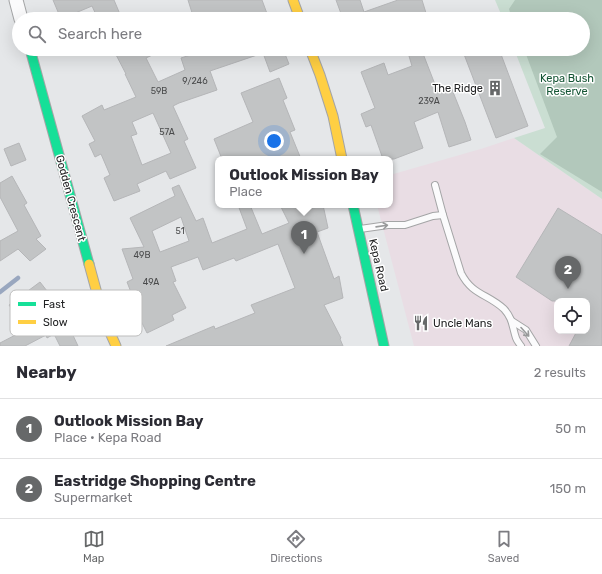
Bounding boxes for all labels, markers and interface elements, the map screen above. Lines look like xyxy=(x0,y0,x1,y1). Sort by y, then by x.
search box xyxy=(12,12,590,56)
icon: search xyxy=(26,23,48,45)
text: Search here xyxy=(58,25,142,43)
park label: Kepa Bush Reserve xyxy=(540,72,594,98)
house number: 9/246 xyxy=(182,76,208,86)
building icon: The Ridge xyxy=(486,79,504,97)
place label: The Ridge xyxy=(432,82,483,95)
house number: 59B xyxy=(151,86,167,96)
house number: 239A xyxy=(418,96,440,106)
house number: 57A xyxy=(159,127,175,137)
your location xyxy=(264,131,284,151)
street label: Godden Crescent xyxy=(53,154,88,243)
popup xyxy=(215,156,393,208)
text: Outlook Mission Bay xyxy=(229,166,379,184)
text: Place xyxy=(229,184,262,199)
pin: 1 xyxy=(291,221,317,254)
one-way arrow xyxy=(375,222,388,230)
house number: 51 xyxy=(175,226,185,236)
street label: Kepa Road xyxy=(366,237,391,293)
house number: 49B xyxy=(134,250,150,260)
pin: 2 xyxy=(555,256,581,289)
house number: 49A xyxy=(143,277,159,287)
legend xyxy=(10,290,142,336)
text: Fast xyxy=(43,298,66,311)
map controls xyxy=(554,298,590,334)
button: locate xyxy=(554,298,590,334)
restaurant icon: Uncle Mans xyxy=(412,314,430,332)
text: Slow xyxy=(43,316,68,329)
place label: Uncle Mans xyxy=(433,317,492,330)
one-way arrow xyxy=(521,327,530,337)
text: Nearby xyxy=(16,362,77,382)
text: 2 results xyxy=(534,365,586,380)
text: Outlook Mission Bay xyxy=(54,412,204,430)
text: 1 xyxy=(26,421,32,436)
text: 50 m xyxy=(555,421,586,436)
text: Place · Kepa Road xyxy=(54,430,161,445)
text: Eastridge Shopping Centre xyxy=(54,472,256,490)
text: 2 xyxy=(25,481,33,496)
text: 150 m xyxy=(550,481,586,496)
text: Supermarket xyxy=(54,490,132,505)
tab: Map xyxy=(83,528,105,565)
tab: Directions xyxy=(270,528,322,565)
tab: Saved xyxy=(488,528,519,565)

